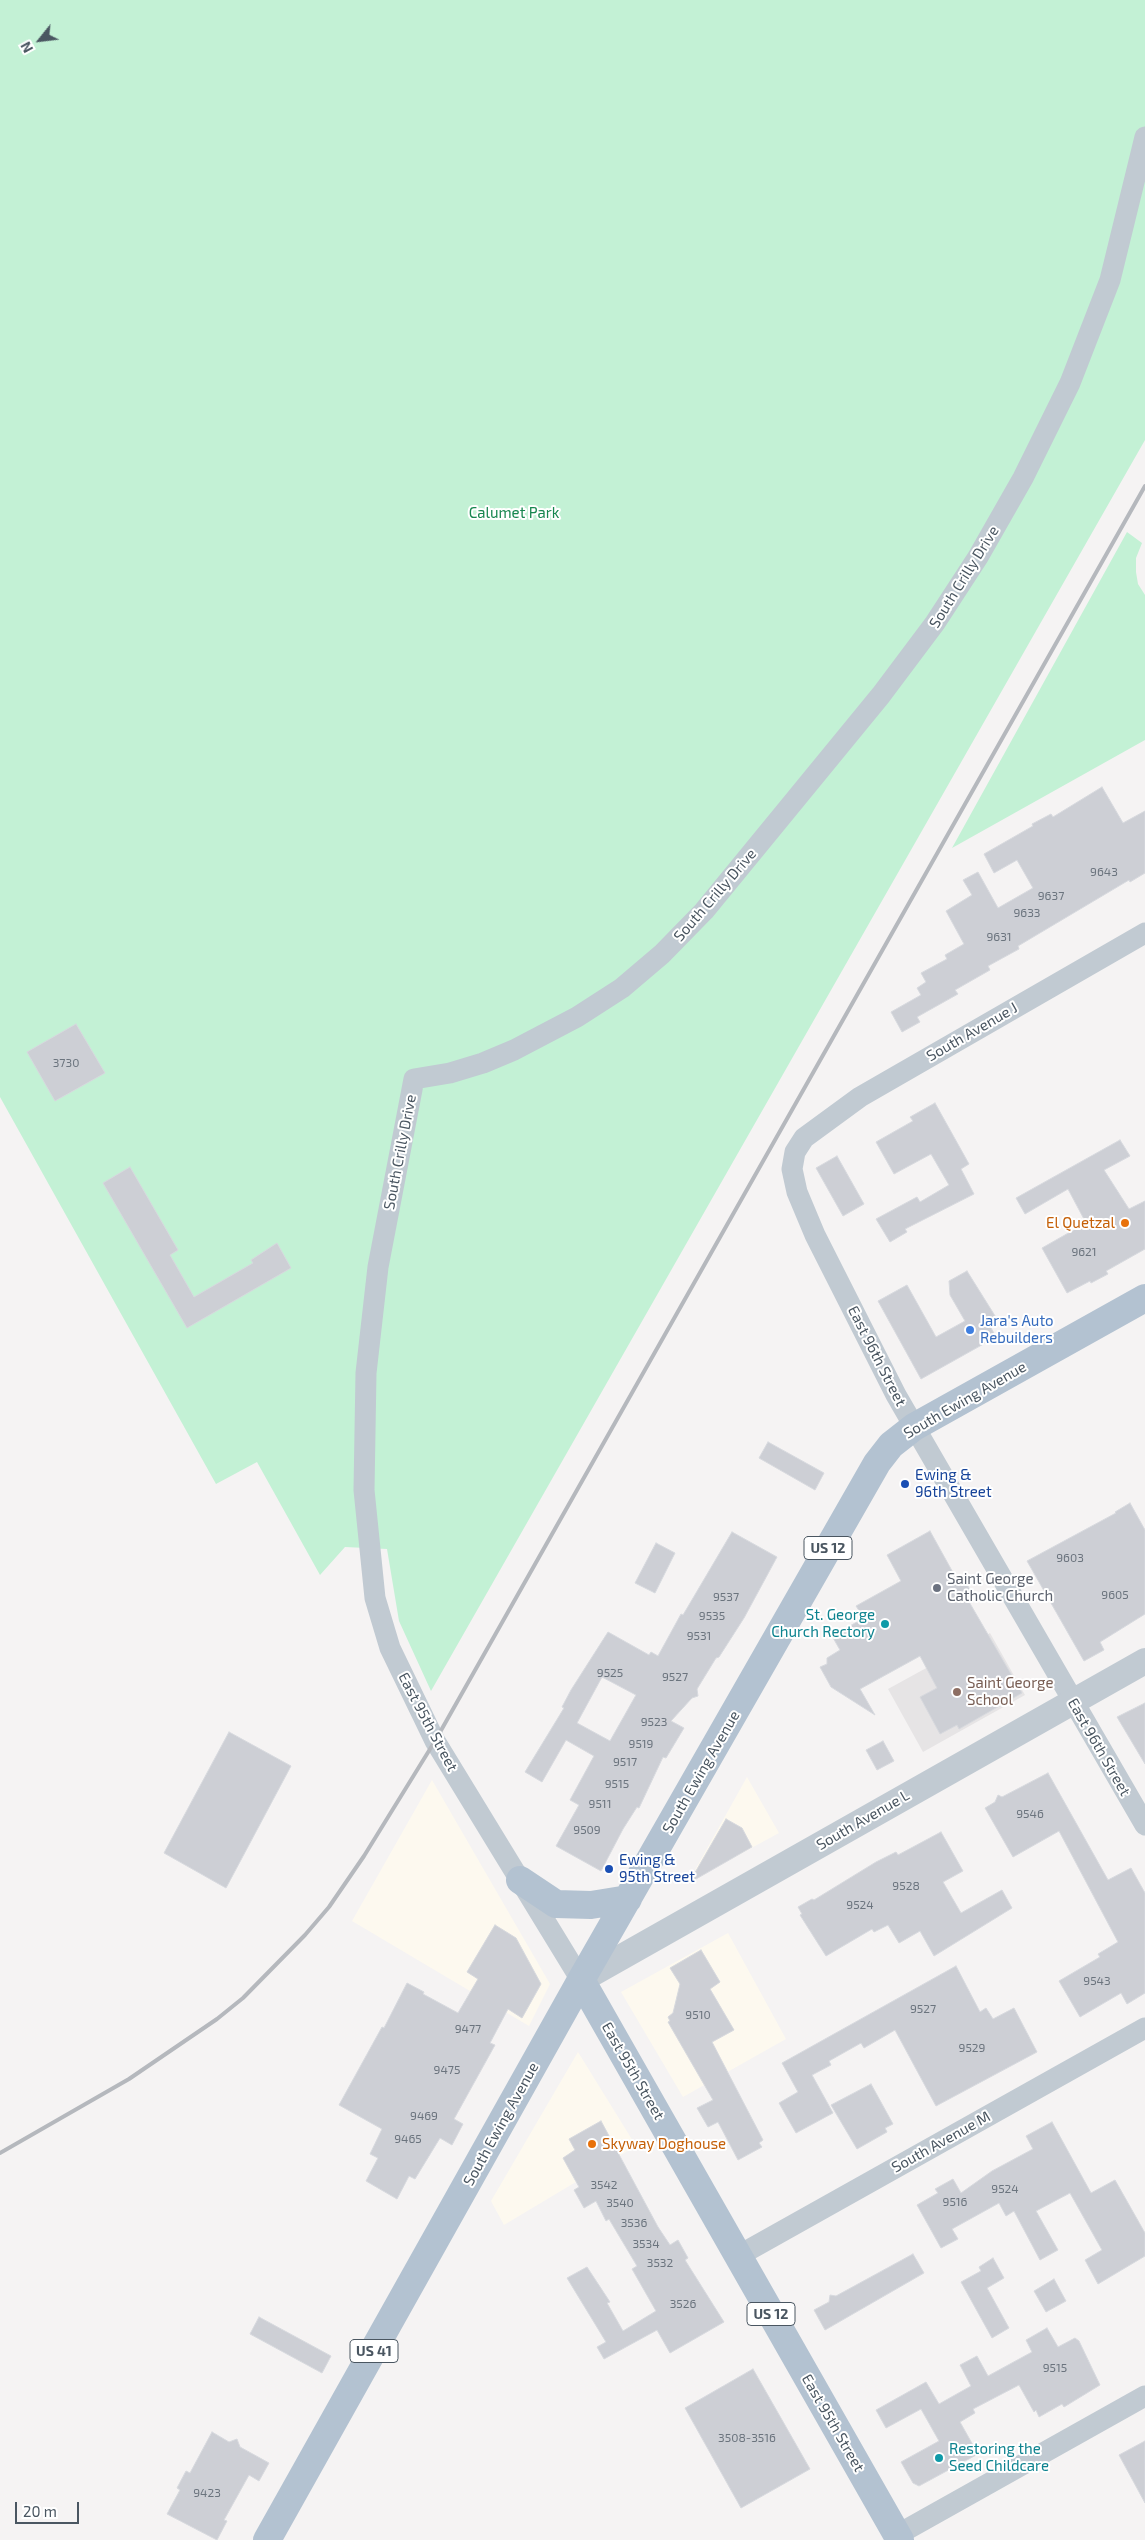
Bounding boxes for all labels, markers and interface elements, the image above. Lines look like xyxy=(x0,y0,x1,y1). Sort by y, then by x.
north arrow xyxy=(15,15,65,65)
text: N xyxy=(17,39,36,56)
park label: Calumet Park xyxy=(469,504,559,522)
street label: South Crilly Drive xyxy=(925,523,1003,631)
street label: South Crilly Drive xyxy=(670,845,760,945)
house number: 9643 xyxy=(1090,865,1118,879)
house number: 9637 xyxy=(1038,889,1064,903)
house number: 9633 xyxy=(1013,906,1041,920)
house number: 9631 xyxy=(986,930,1012,944)
street label: South Avenue J xyxy=(923,999,1021,1065)
house number: 3730 xyxy=(53,1056,79,1070)
street label: South Crilly Drive xyxy=(380,1093,420,1211)
place label: El Quetzal xyxy=(1046,1214,1115,1232)
marker: El Quetzal xyxy=(1119,1217,1131,1229)
house number: 9621 xyxy=(1071,1245,1097,1259)
street label: East 96th Street xyxy=(844,1303,910,1409)
place label: Jara's Auto Rebuilders xyxy=(980,1312,1054,1347)
marker: Jara's Auto Rebuilders xyxy=(964,1324,976,1336)
street label: South Ewing Avenue xyxy=(901,1358,1029,1442)
place label: Ewing & 96th Street xyxy=(915,1466,992,1501)
marker: Ewing & 96th Street xyxy=(899,1478,911,1490)
road number: US 12 xyxy=(804,1536,852,1560)
house number: 9603 xyxy=(1056,1551,1084,1565)
place label: Saint George Catholic Church xyxy=(947,1570,1053,1605)
marker: Saint George Catholic Church xyxy=(931,1582,943,1594)
house number: 9605 xyxy=(1101,1588,1129,1602)
house number: 9537 xyxy=(713,1590,739,1604)
place label: St. George Church Rectory xyxy=(771,1606,875,1641)
house number: 9535 xyxy=(699,1609,725,1623)
marker: St. George Church Rectory xyxy=(879,1618,891,1630)
house number: 9531 xyxy=(687,1629,711,1643)
house number: 9525 xyxy=(597,1666,623,1680)
street label: East 95th Street xyxy=(394,1669,462,1775)
house number: 9527 xyxy=(662,1670,688,1684)
place label: Saint George School xyxy=(967,1674,1053,1709)
marker: Saint George School xyxy=(951,1686,963,1698)
street label: East 96th Street xyxy=(1064,1695,1134,1799)
street label: South Ewing Avenue xyxy=(659,1708,743,1836)
house number: 9523 xyxy=(641,1715,667,1729)
house number: 9519 xyxy=(629,1737,653,1751)
house number: 9517 xyxy=(613,1755,637,1769)
house number: 9515 xyxy=(605,1777,629,1791)
street label: South Avenue L xyxy=(813,1786,913,1854)
house number: 9511 xyxy=(589,1797,611,1811)
house number: 9546 xyxy=(1016,1807,1044,1821)
house number: 9509 xyxy=(573,1823,601,1837)
place label: Ewing & 95th Street xyxy=(619,1851,695,1886)
marker: Ewing & 95th Street xyxy=(603,1863,615,1875)
house number: 9528 xyxy=(892,1879,920,1893)
house number: 9524 xyxy=(846,1898,874,1912)
house number: 9543 xyxy=(1083,1974,1111,1988)
house number: 9527 xyxy=(910,2002,936,2016)
house number: 9510 xyxy=(685,2008,711,2022)
street label: East 95th Street xyxy=(598,2019,668,2123)
house number: 9477 xyxy=(455,2022,481,2036)
house number: 9529 xyxy=(959,2041,985,2055)
street label: South Ewing Avenue xyxy=(460,2059,542,2189)
house number: 9475 xyxy=(434,2063,460,2077)
street label: South Avenue M xyxy=(889,2107,993,2177)
house number: 9469 xyxy=(410,2109,438,2123)
house number: 9465 xyxy=(394,2132,422,2146)
place label: Skyway Doghouse xyxy=(602,2135,726,2153)
marker: Skyway Doghouse xyxy=(586,2138,598,2150)
house number: 3542 xyxy=(590,2178,618,2192)
house number: 9524 xyxy=(991,2182,1019,2196)
house number: 9516 xyxy=(943,2195,967,2209)
house number: 3540 xyxy=(606,2196,634,2210)
house number: 3536 xyxy=(621,2216,647,2230)
house number: 3534 xyxy=(632,2237,660,2251)
house number: 3532 xyxy=(647,2256,673,2270)
house number: 3526 xyxy=(670,2297,696,2311)
road number: US 12 xyxy=(747,2302,795,2326)
road number: US 41 xyxy=(350,2340,398,2362)
house number: 9515 xyxy=(1043,2361,1067,2375)
street label: East 95th Street xyxy=(798,2371,868,2475)
house number: 3508-3516 xyxy=(718,2431,776,2445)
place label: Restoring the Seed Childcare xyxy=(949,2440,1049,2475)
marker: Restoring the Seed Childcare xyxy=(933,2452,945,2464)
house number: 9423 xyxy=(193,2486,221,2500)
scale bar xyxy=(18,2492,81,2524)
text: 20 m xyxy=(23,2502,57,2520)

